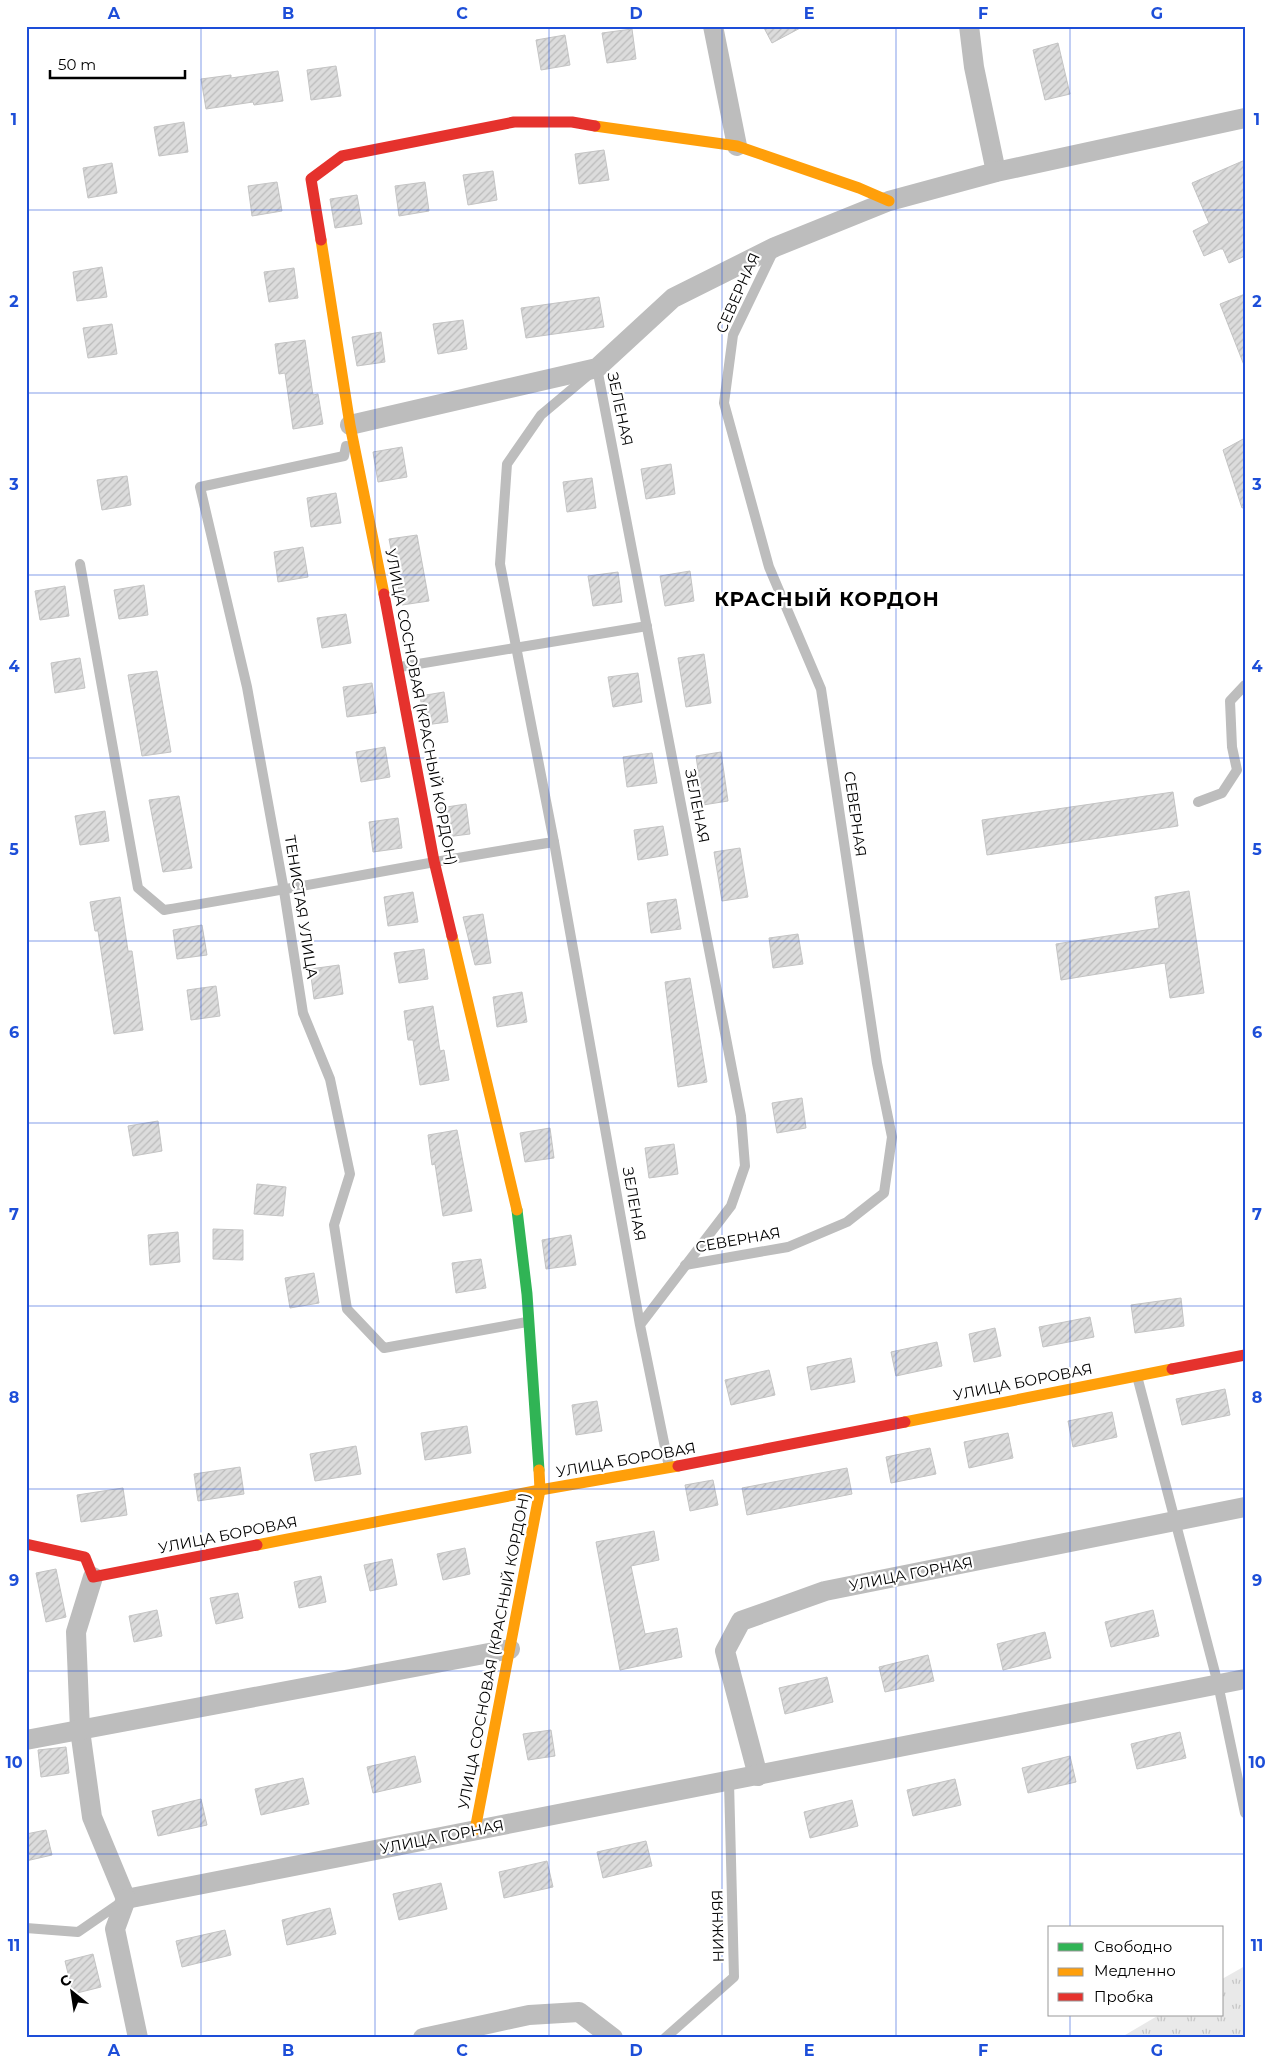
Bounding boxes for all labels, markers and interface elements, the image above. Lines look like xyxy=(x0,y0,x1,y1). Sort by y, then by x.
text: A xyxy=(107,4,121,23)
text: B xyxy=(282,4,294,23)
text: C xyxy=(456,4,468,23)
text: D xyxy=(629,4,643,23)
text: E xyxy=(804,4,814,23)
text: F xyxy=(978,4,988,23)
text: G xyxy=(1151,4,1163,23)
scale bar xyxy=(50,48,185,80)
text: 50 m xyxy=(58,55,96,74)
text: 1 xyxy=(11,110,17,129)
text: 1 xyxy=(1254,110,1260,129)
street label: СЕВЕРНАЯ xyxy=(711,250,764,336)
text: 2 xyxy=(9,292,19,311)
text: 2 xyxy=(1252,292,1262,311)
street label: ЗЕЛЕНАЯ xyxy=(603,370,638,447)
text: 3 xyxy=(8,475,19,494)
text: 3 xyxy=(1251,475,1262,494)
street label: УЛИЦА СОСНОВАЯ (КРАСНЫЙ КОРДОН) xyxy=(381,547,462,867)
district label: КРАСНЫЙ КОРДОН xyxy=(714,587,940,611)
text: 4 xyxy=(8,657,20,676)
text: 4 xyxy=(1251,657,1263,676)
street label: ЗЕЛЕНАЯ xyxy=(681,767,714,844)
street label: СЕВЕРНАЯ xyxy=(840,770,871,858)
street label: ТЕНИСТАЯ УЛИЦА xyxy=(281,834,322,980)
text: 5 xyxy=(9,840,19,859)
text: 5 xyxy=(1252,840,1262,859)
text: 6 xyxy=(9,1023,19,1042)
text: 6 xyxy=(1252,1023,1262,1042)
street label: ЗЕЛЕНАЯ xyxy=(619,1165,650,1242)
text: 7 xyxy=(9,1205,19,1224)
text: 7 xyxy=(1252,1205,1262,1224)
street label: СЕВЕРНАЯ xyxy=(694,1223,782,1256)
street label: УЛИЦА БОРОВАЯ xyxy=(952,1359,1094,1404)
text: 8 xyxy=(9,1388,19,1407)
text: 8 xyxy=(1252,1388,1262,1407)
street label: УЛИЦА БОРОВАЯ xyxy=(555,1438,697,1481)
street label: УЛИЦА СОСНОВАЯ (КРАСНЫЙ КОРДОН) xyxy=(453,1491,534,1811)
street label: УЛИЦА БОРОВАЯ xyxy=(157,1512,299,1557)
street label: УЛИЦА ГОРНАЯ xyxy=(847,1552,974,1595)
text: 9 xyxy=(9,1571,19,1590)
text: 9 xyxy=(1252,1571,1262,1590)
text: 10 xyxy=(5,1753,23,1772)
text: 10 xyxy=(1248,1753,1266,1772)
street label: УЛИЦА ГОРНАЯ xyxy=(378,1815,505,1858)
street label: НИЖНЯЯ xyxy=(707,1889,728,1963)
legend xyxy=(1048,1926,1224,2016)
text: 11 xyxy=(8,1936,20,1955)
text: 11 xyxy=(1251,1936,1263,1955)
text: Свободно xyxy=(1094,1937,1172,1956)
text: Медленно xyxy=(1094,1961,1176,1980)
north arrow xyxy=(48,1966,98,2016)
text: С xyxy=(57,1970,74,1991)
text: Пробка xyxy=(1094,1987,1153,2006)
text: A xyxy=(107,2041,121,2060)
text: B xyxy=(282,2041,294,2060)
text: C xyxy=(456,2041,468,2060)
text: D xyxy=(629,2041,643,2060)
text: E xyxy=(804,2041,814,2060)
text: F xyxy=(978,2041,988,2060)
text: G xyxy=(1151,2041,1163,2060)

